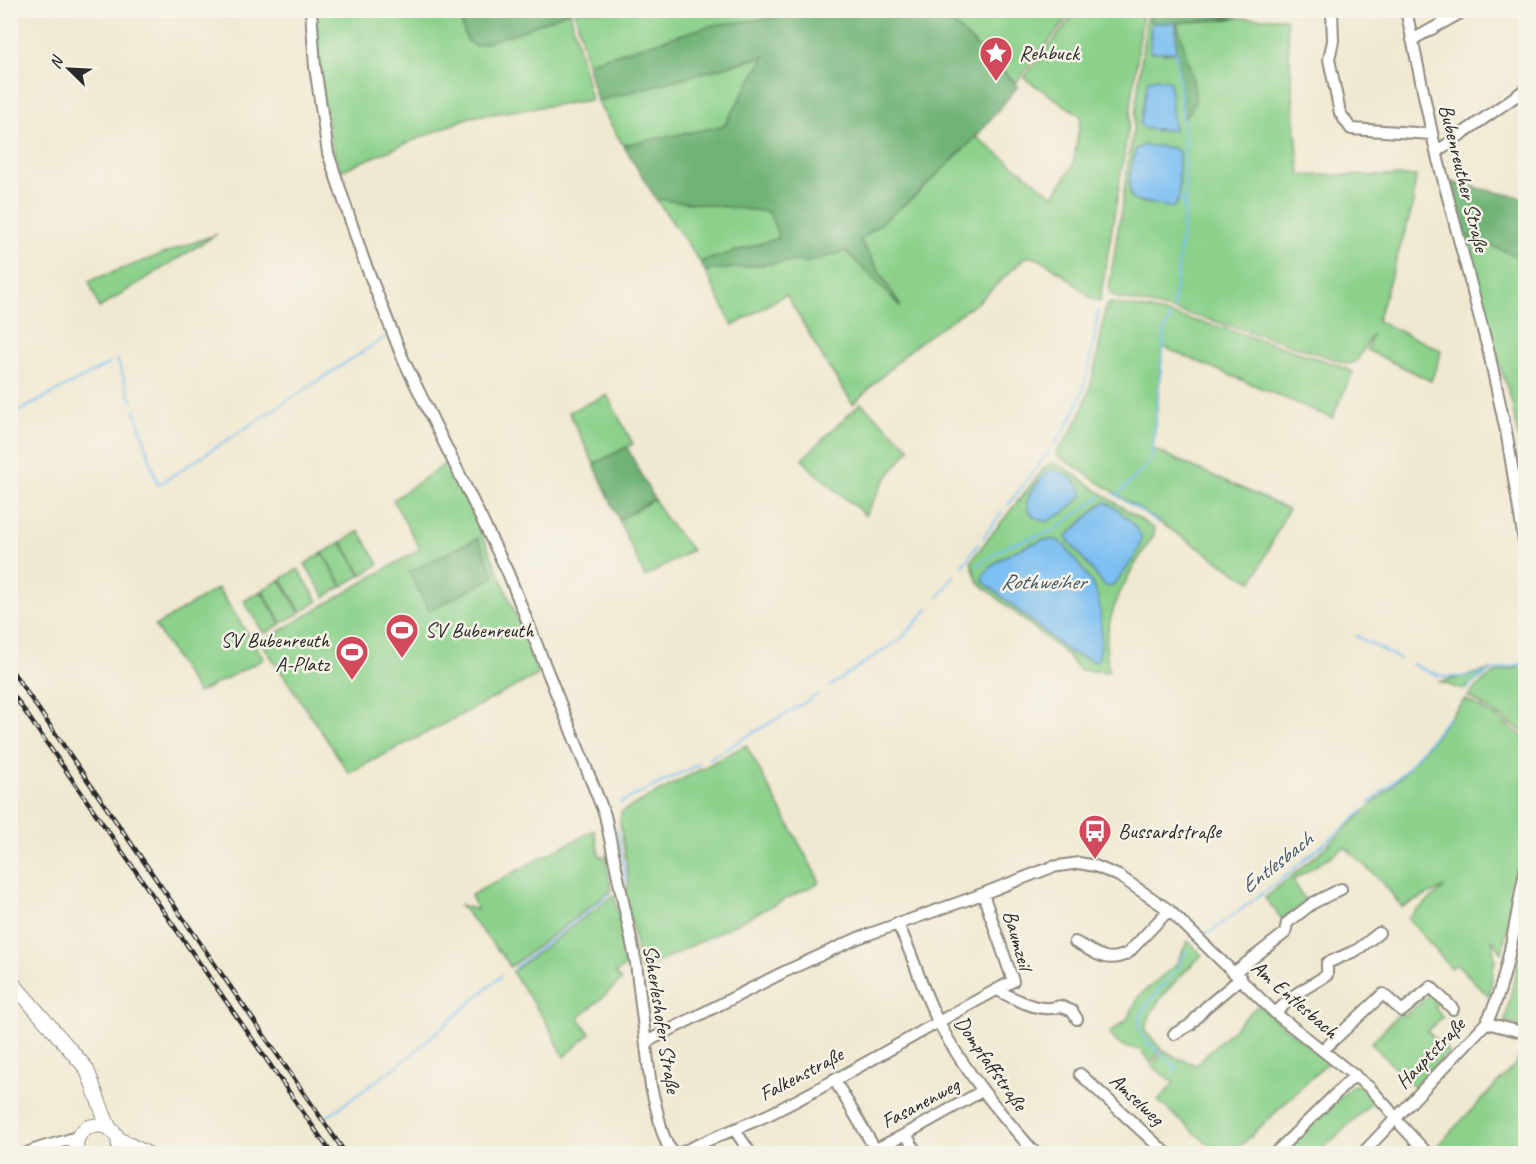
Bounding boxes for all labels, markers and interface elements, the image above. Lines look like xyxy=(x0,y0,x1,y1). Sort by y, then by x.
place icon: Rehbuck xyxy=(978,35,1014,82)
north arrow xyxy=(39,39,99,99)
place label: Rehbuck xyxy=(1019,40,1081,66)
text: N xyxy=(45,52,69,72)
street label: Bubenreuther Straße xyxy=(1433,102,1495,256)
water label: Rothweiher xyxy=(1001,568,1088,596)
sports icon: SV Bubenreuth xyxy=(384,612,420,659)
place label: SV Bubenreuth xyxy=(425,617,535,643)
place label: SV Bubenreuth A-Platz xyxy=(220,627,330,677)
sports icon: SV Bubenreuth A-Platz xyxy=(334,634,370,681)
bus stop icon: Bussardstraße xyxy=(1077,813,1113,860)
place label: Bussardstraße xyxy=(1118,818,1223,844)
water label: Entlesbach xyxy=(1235,825,1320,900)
street label: Baumzeil xyxy=(997,907,1040,976)
street label: Scherleshofer Straße xyxy=(637,943,687,1097)
street label: Am Entlesbach xyxy=(1246,954,1345,1045)
street label: Hauptstraße xyxy=(1390,1010,1472,1094)
street label: Dompfaffstraße xyxy=(949,1011,1034,1117)
street label: Falkenstraße xyxy=(755,1040,849,1107)
street label: Amselweg xyxy=(1104,1067,1171,1132)
street label: Fasanenweg xyxy=(877,1071,965,1134)

